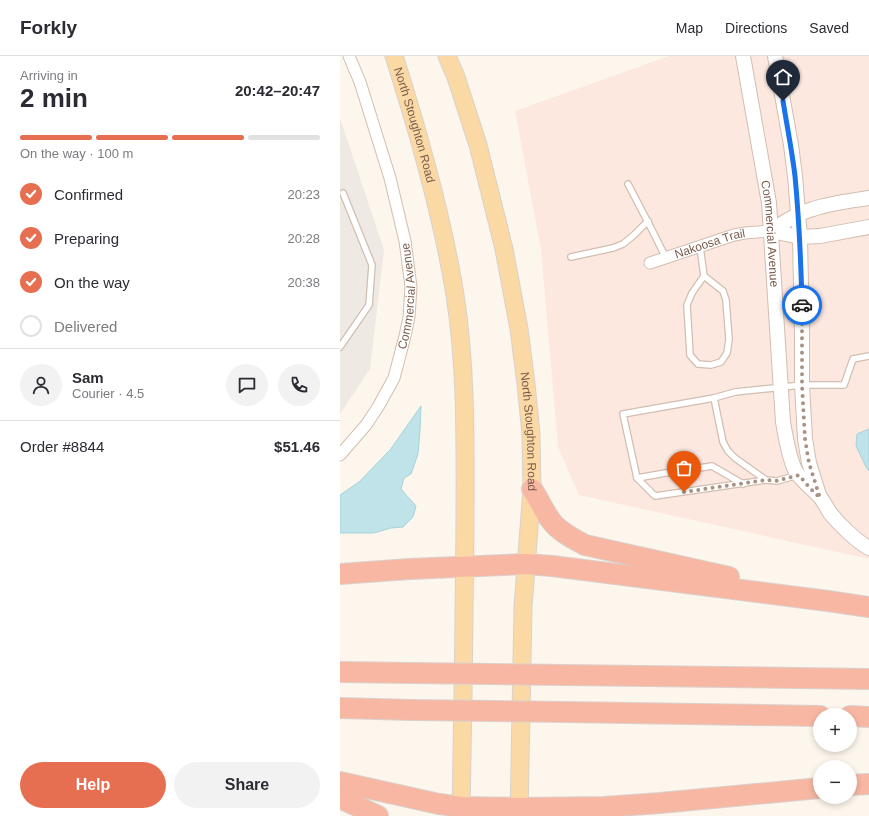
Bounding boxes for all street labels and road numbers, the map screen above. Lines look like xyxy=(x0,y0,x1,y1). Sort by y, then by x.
street label: North Stoughton Road xyxy=(391,65,438,184)
street label: Commercial Avenue xyxy=(758,179,781,288)
street label: Nakoosa Trail xyxy=(673,226,746,261)
street label: Commercial Avenue xyxy=(395,242,418,351)
street label: North Stoughton Road xyxy=(518,371,539,491)

